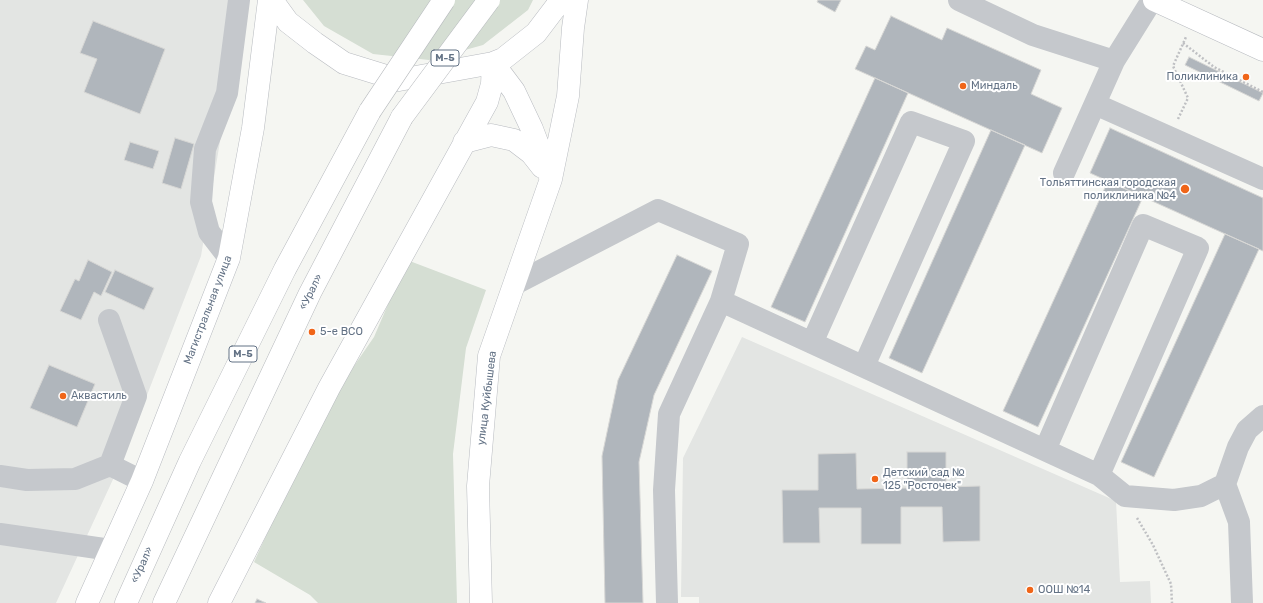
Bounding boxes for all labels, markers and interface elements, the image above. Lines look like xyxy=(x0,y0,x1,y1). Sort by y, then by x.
road number: М-5 xyxy=(431,50,459,66)
place label: Поликлиника xyxy=(1167,70,1238,84)
marker: Поликлиника xyxy=(1241,72,1251,82)
place label: Миндаль xyxy=(971,79,1018,93)
marker: Миндаль xyxy=(958,81,968,91)
place label: Тольяттинская городская поликлиника №4 xyxy=(1040,176,1176,202)
marker: Тольяттинская городская поликлиника №4 xyxy=(1179,183,1191,195)
street label: Магистральная улица xyxy=(181,254,235,366)
street label: «Урал» xyxy=(296,272,326,312)
place label: 5-е ВСО xyxy=(320,325,363,339)
marker: 5-е ВСО xyxy=(307,327,317,337)
road number: М-5 xyxy=(229,346,257,362)
street label: улица Куйбышева xyxy=(475,350,499,446)
place label: Аквастиль xyxy=(71,389,127,403)
marker: Аквастиль xyxy=(58,391,68,401)
place label: Детский сад № 125 "Росточек" xyxy=(883,466,965,492)
marker: Детский сад № 125 "Росточек" xyxy=(870,474,880,484)
street label: «Урал» xyxy=(128,545,156,585)
place label: ООШ №14 xyxy=(1038,583,1090,597)
marker: ООШ №14 xyxy=(1025,585,1035,595)

